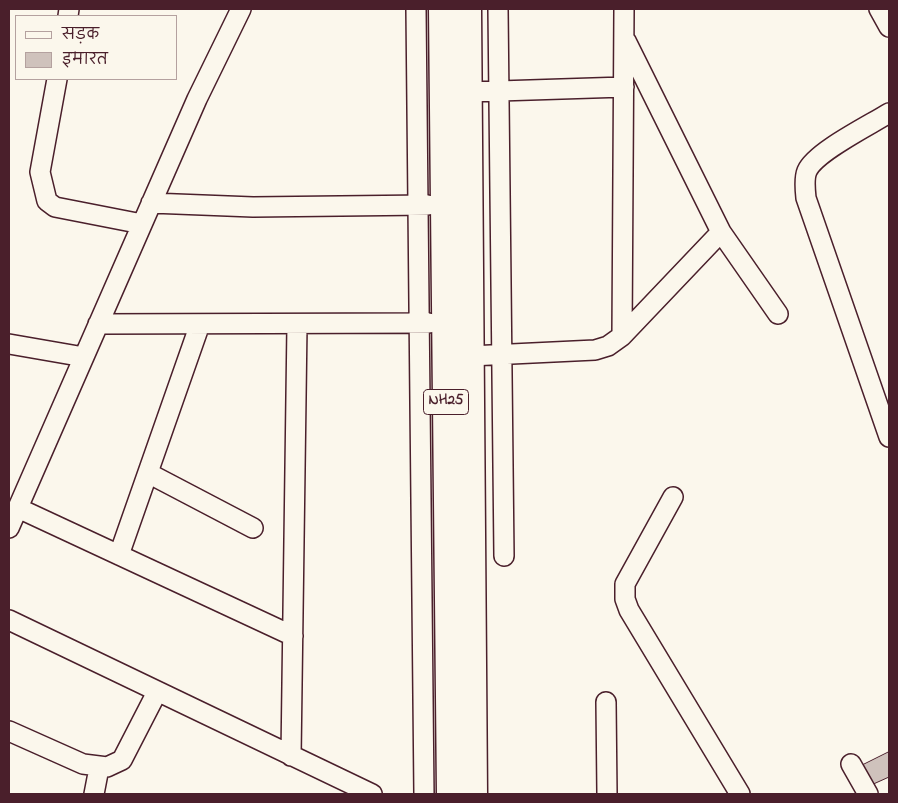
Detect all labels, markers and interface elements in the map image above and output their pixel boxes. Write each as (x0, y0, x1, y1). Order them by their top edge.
legend (15, 15, 178, 80)
text: सड़क (62, 24, 99, 46)
text: इमारत (62, 49, 108, 71)
road number: NH25 (424, 390, 468, 414)

